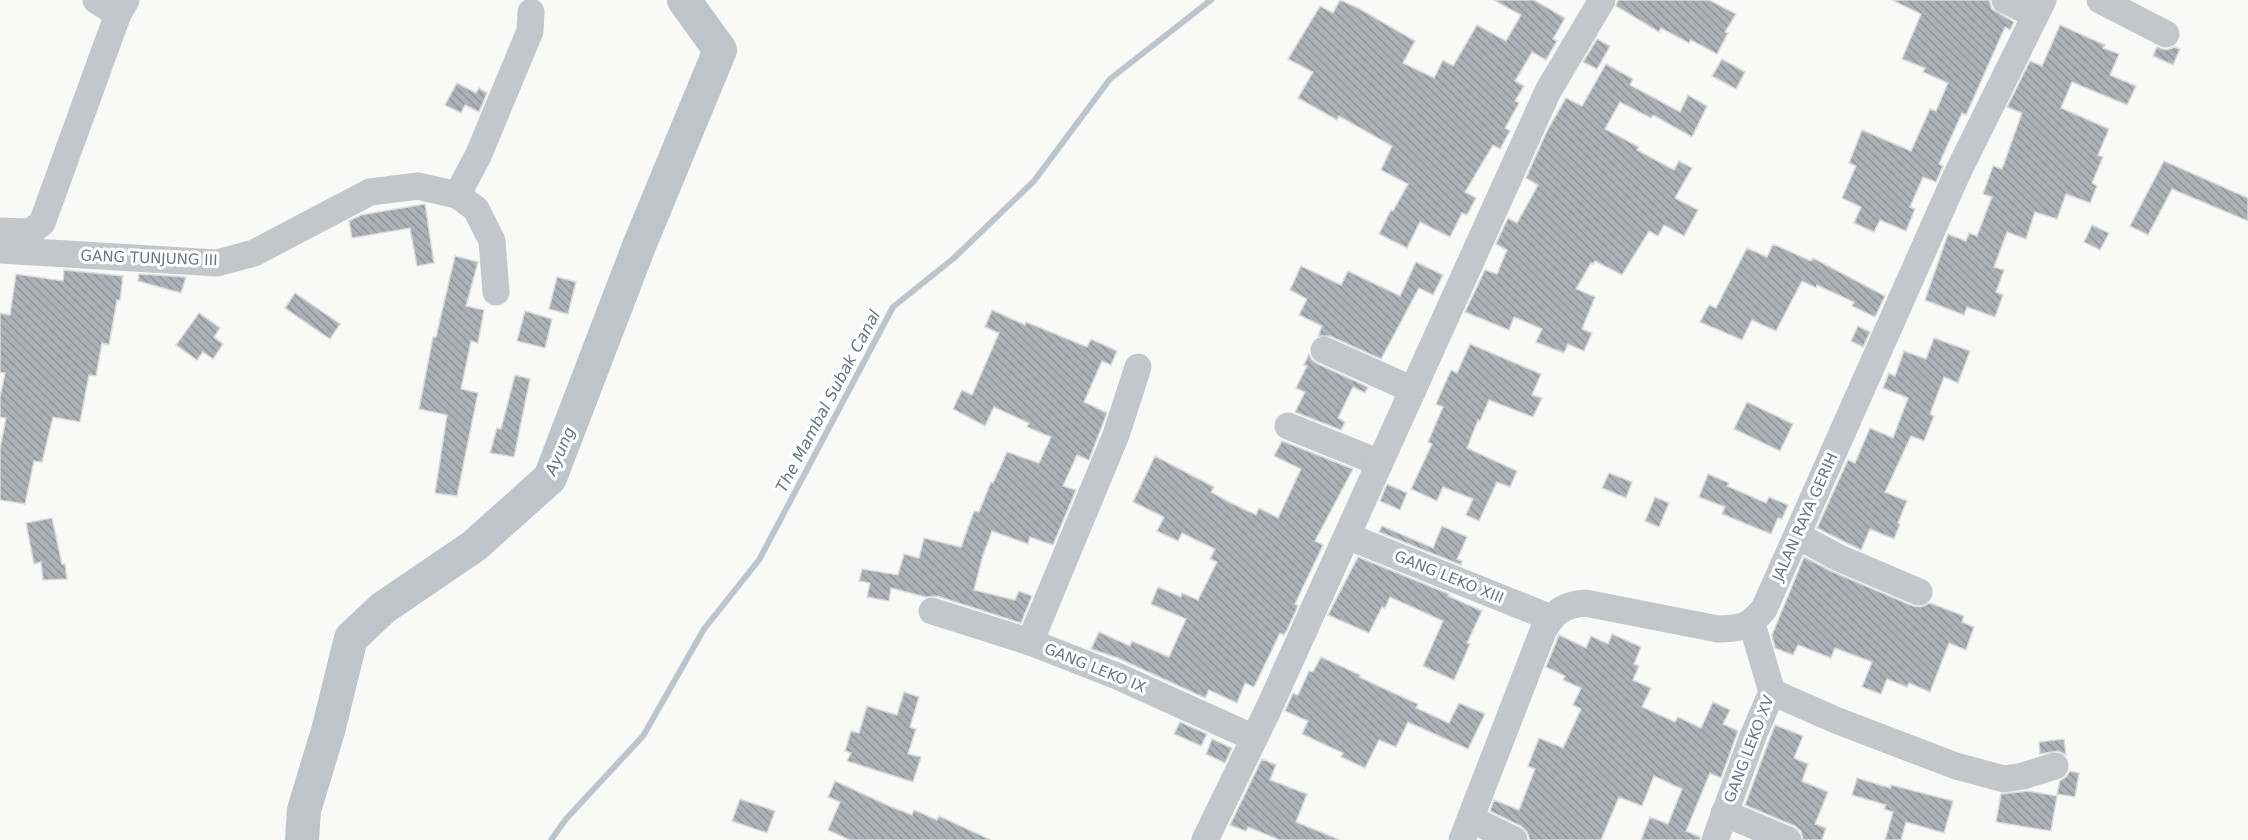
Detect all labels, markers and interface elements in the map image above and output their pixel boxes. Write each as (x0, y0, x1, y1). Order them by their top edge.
street label: GANG TUNJUNG III (80, 247, 218, 269)
water label: The Mambal Subak Canal (772, 306, 884, 495)
water label: Ayung (541, 424, 579, 479)
street label: JALAN RAYA GERIH (1768, 450, 1841, 585)
street label: GANG LEKO XIII (1392, 547, 1506, 607)
street label: GANG LEKO IX (1042, 639, 1148, 697)
street label: GANG LEKO XV (1720, 692, 1778, 805)

